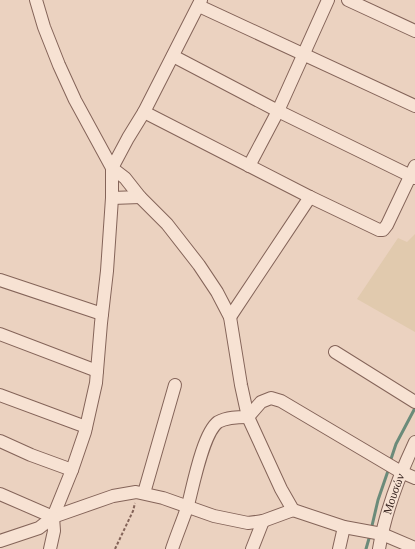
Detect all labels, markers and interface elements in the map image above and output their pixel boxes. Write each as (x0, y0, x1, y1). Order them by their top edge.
street label: Μουσών (379, 471, 408, 516)

